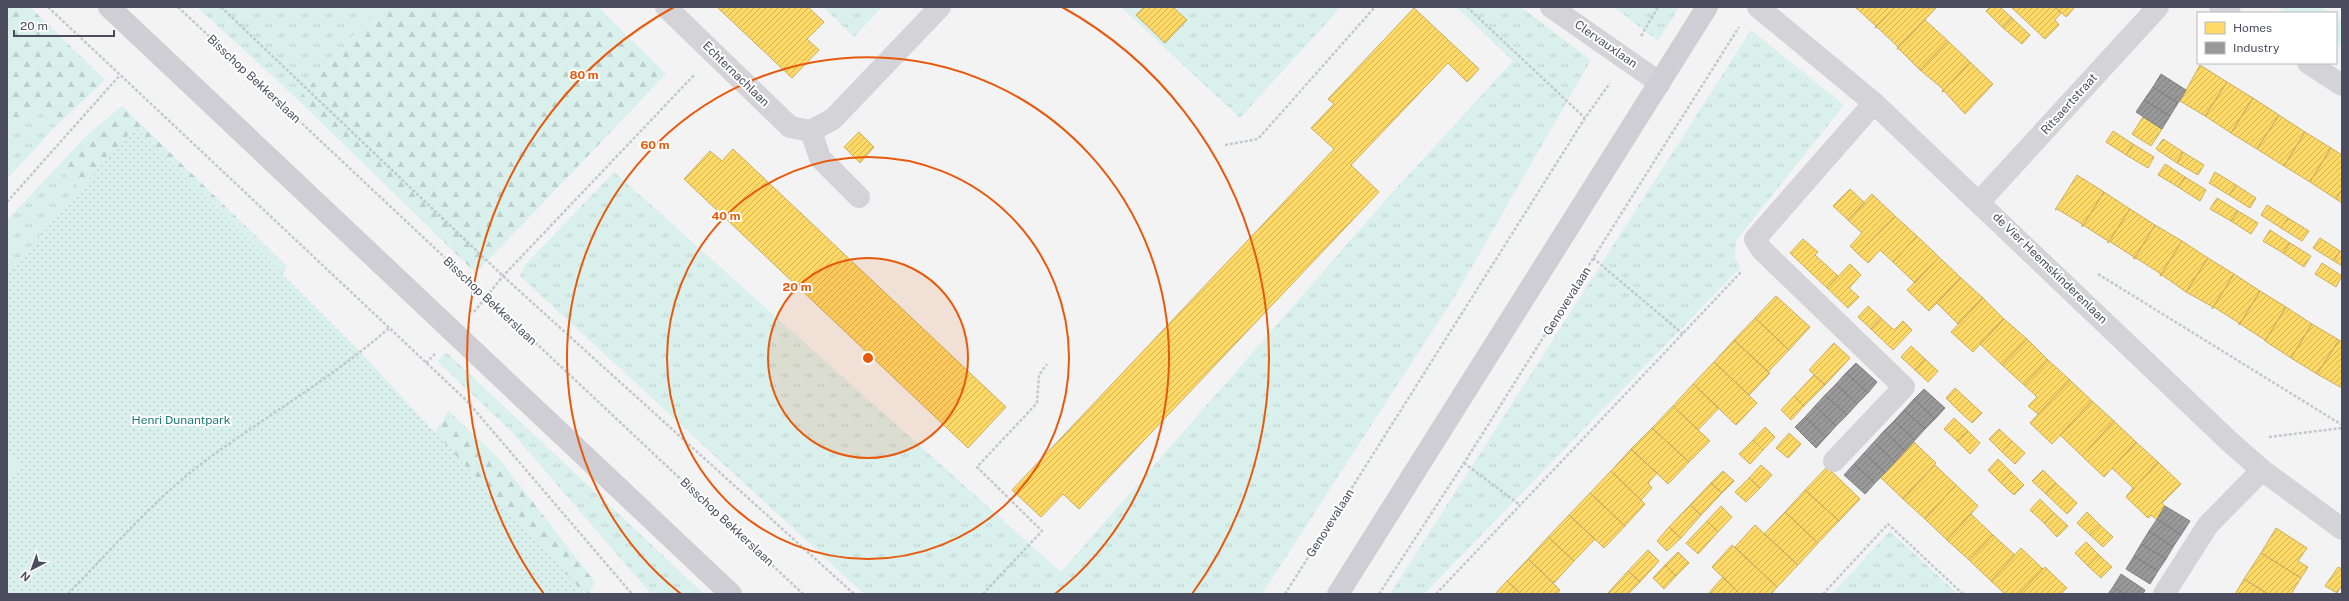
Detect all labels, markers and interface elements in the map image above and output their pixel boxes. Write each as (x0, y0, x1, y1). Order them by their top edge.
scale bar (14, 12, 114, 38)
legend (2197, 12, 2337, 64)
street label: Clervauxlaan (1572, 17, 1640, 71)
text: 20 m (20, 19, 48, 33)
text: Homes (2233, 21, 2272, 35)
street label: Bisschop Bekkerslaan (204, 32, 304, 126)
street label: Echternachlaan (700, 39, 772, 109)
text: Industry (2233, 41, 2280, 55)
text: 80 m (569, 68, 599, 82)
street label: Ritsaertstraat (2038, 70, 2100, 137)
text: 60 m (640, 138, 670, 152)
text: 40 m (711, 209, 741, 223)
street label: de Vier Heemskinderenlaan (1990, 210, 2110, 327)
street label: Bisschop Bekkerslaan (440, 254, 540, 348)
street label: Genovevalaan (1540, 264, 1594, 338)
text: 20 m (783, 280, 812, 294)
centre of rings (861, 351, 875, 365)
park label: Henri Dunantpark (132, 413, 231, 427)
street label: Bisschop Bekkerslaan (677, 475, 777, 569)
street label: Genovevalaan (1303, 486, 1357, 560)
north arrow (12, 549, 52, 589)
text: N (18, 569, 33, 584)

